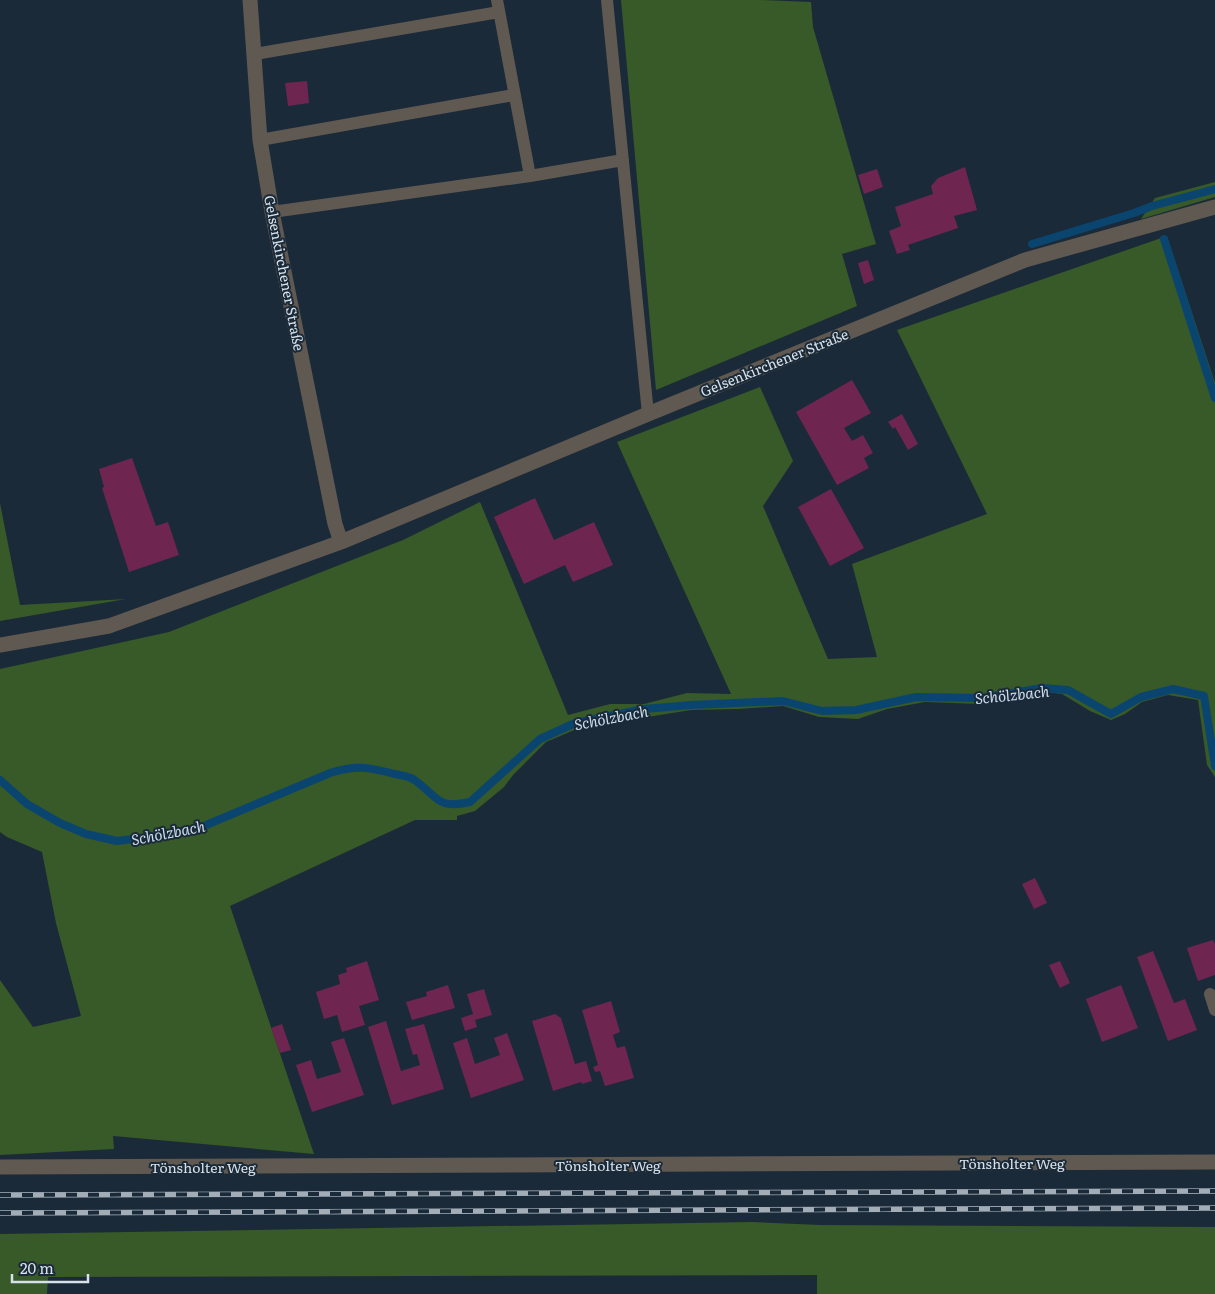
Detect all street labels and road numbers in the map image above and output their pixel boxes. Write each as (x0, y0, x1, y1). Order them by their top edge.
street label: Gelsenkirchener Straße (260, 193, 310, 353)
street label: Gelsenkirchener Straße (697, 323, 851, 401)
street label: Tönsholter Weg (959, 1153, 1065, 1173)
street label: Tönsholter Weg (555, 1155, 661, 1175)
street label: Tönsholter Weg (150, 1157, 256, 1177)

